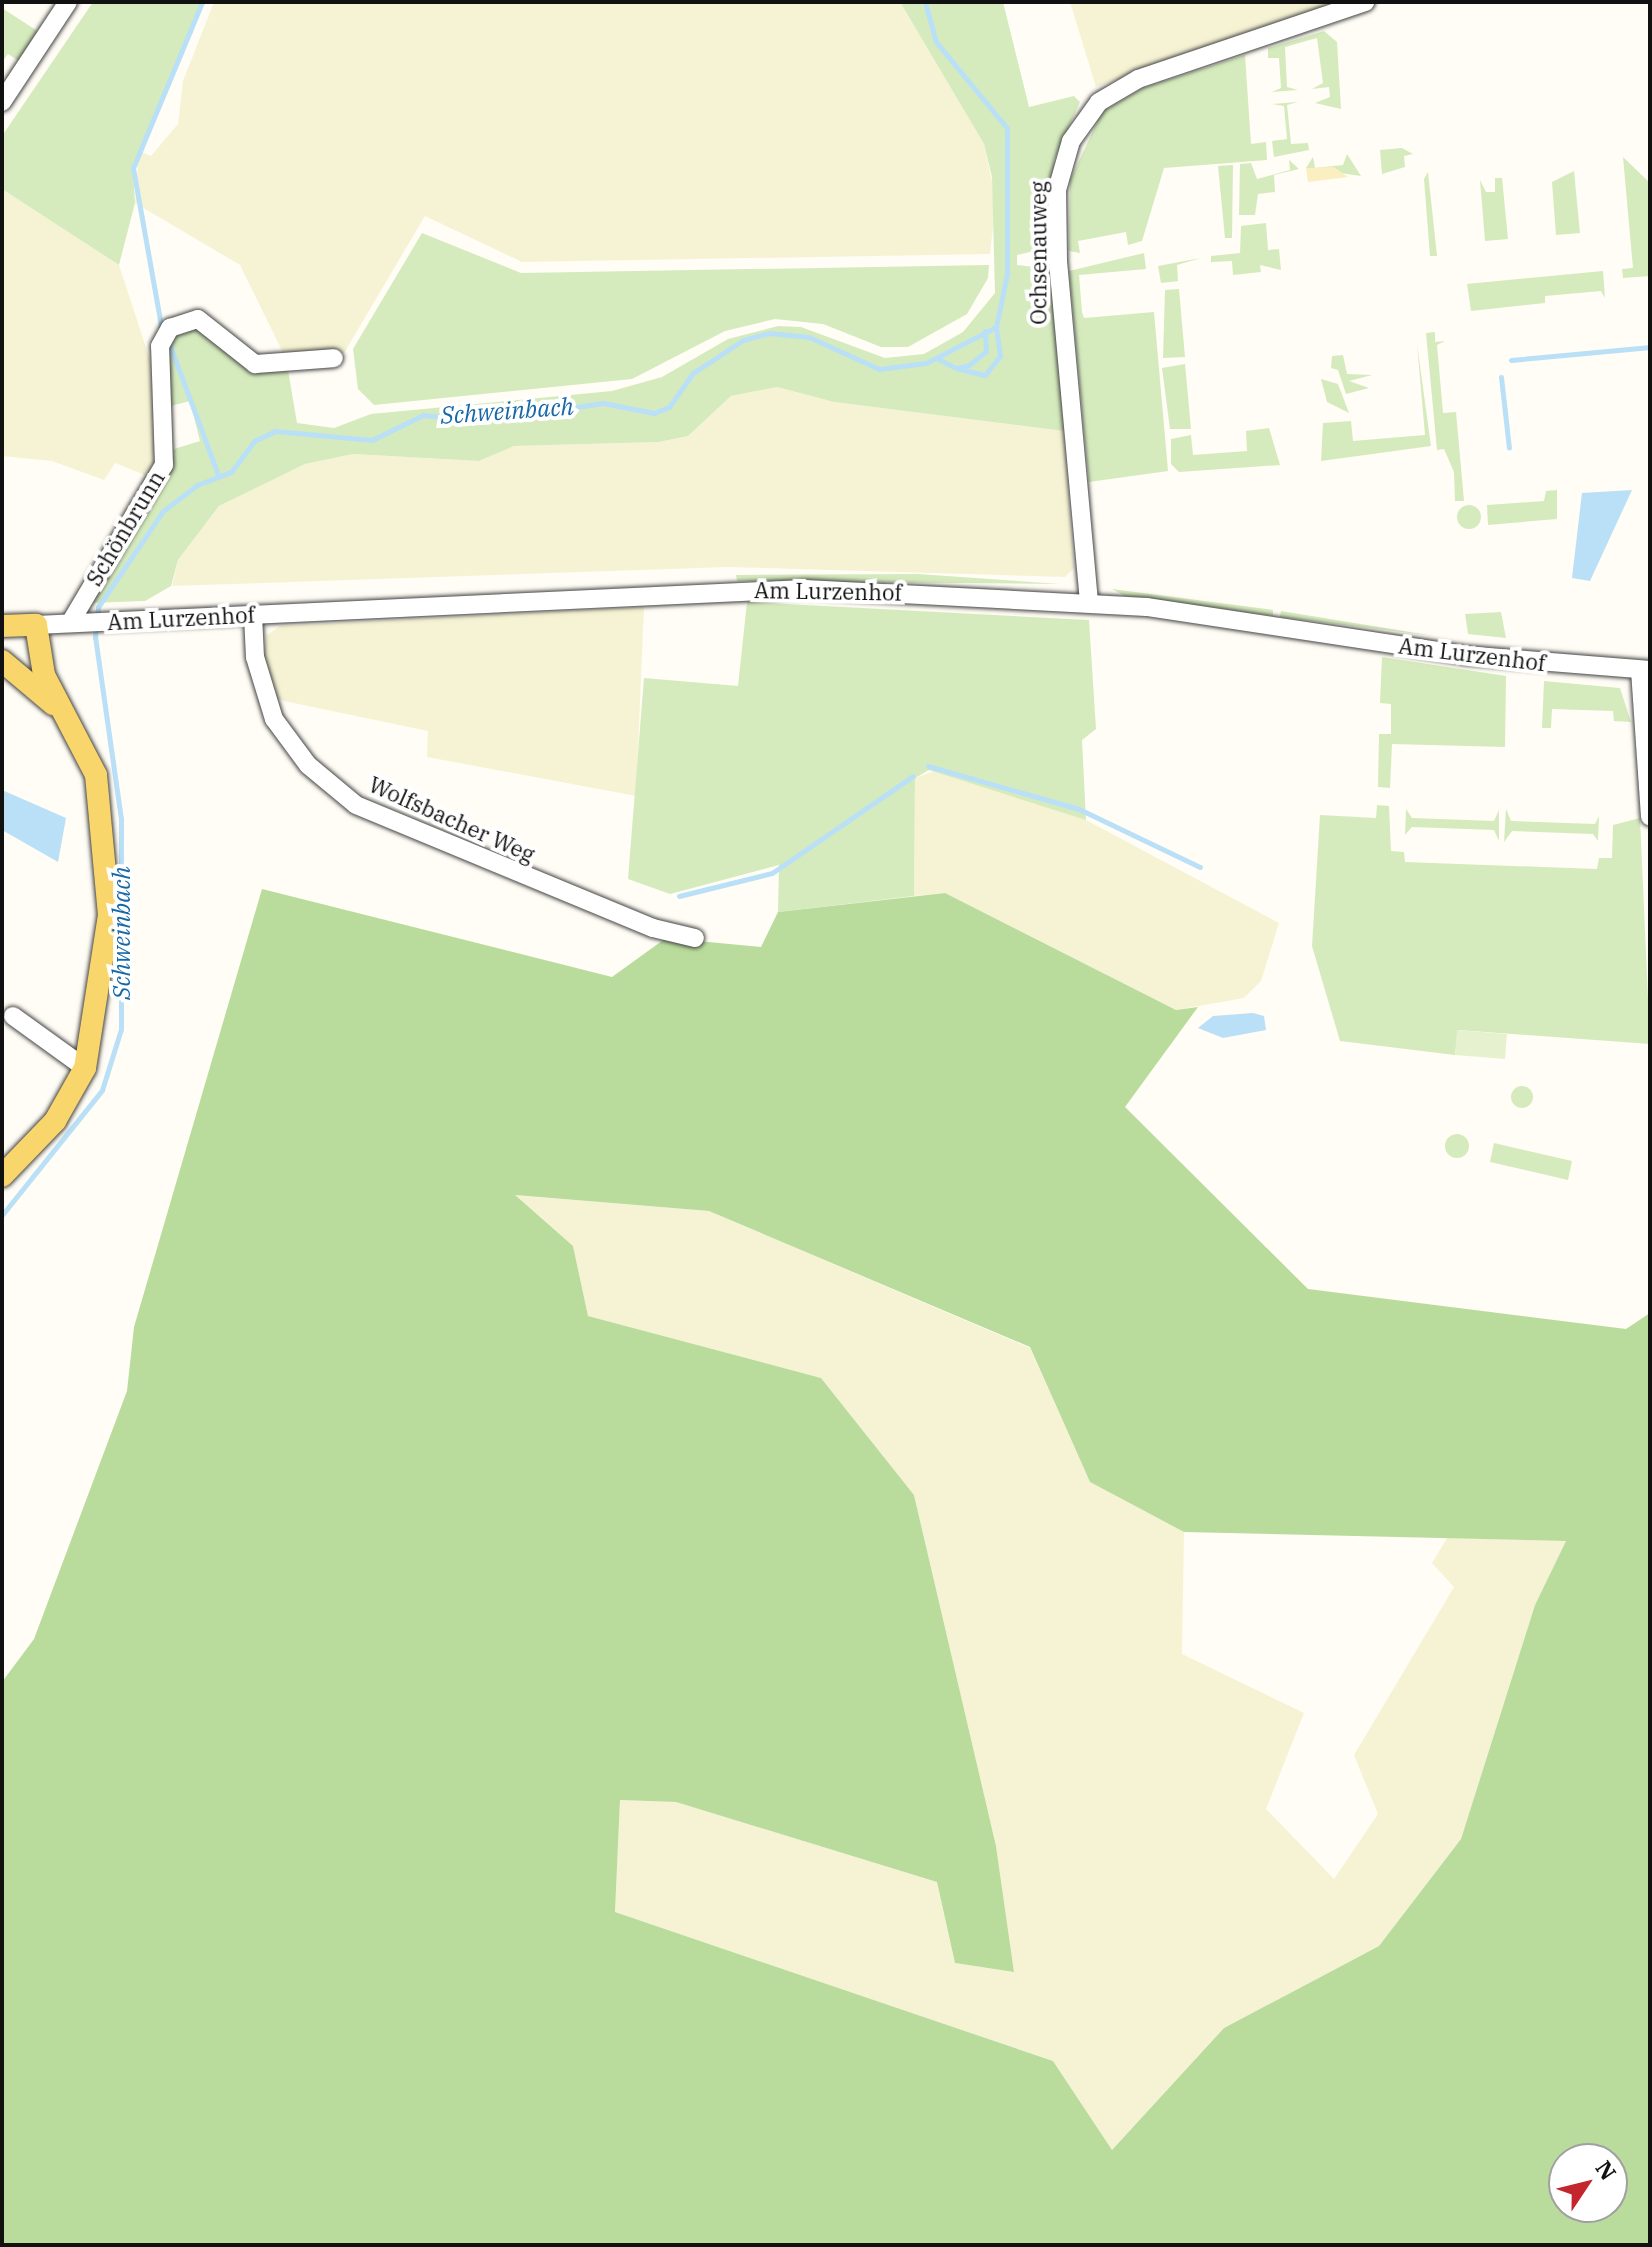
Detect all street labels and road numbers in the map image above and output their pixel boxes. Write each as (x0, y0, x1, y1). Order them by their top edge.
street label: Ochsenauweg (1025, 181, 1051, 325)
street label: Schönbrunn (80, 466, 170, 590)
street label: Am Lurzenhof (754, 577, 902, 605)
street label: Am Lurzenhof (107, 601, 255, 635)
street label: Am Lurzenhof (1397, 632, 1547, 676)
street label: Wolfsbacher Weg (365, 771, 539, 867)

